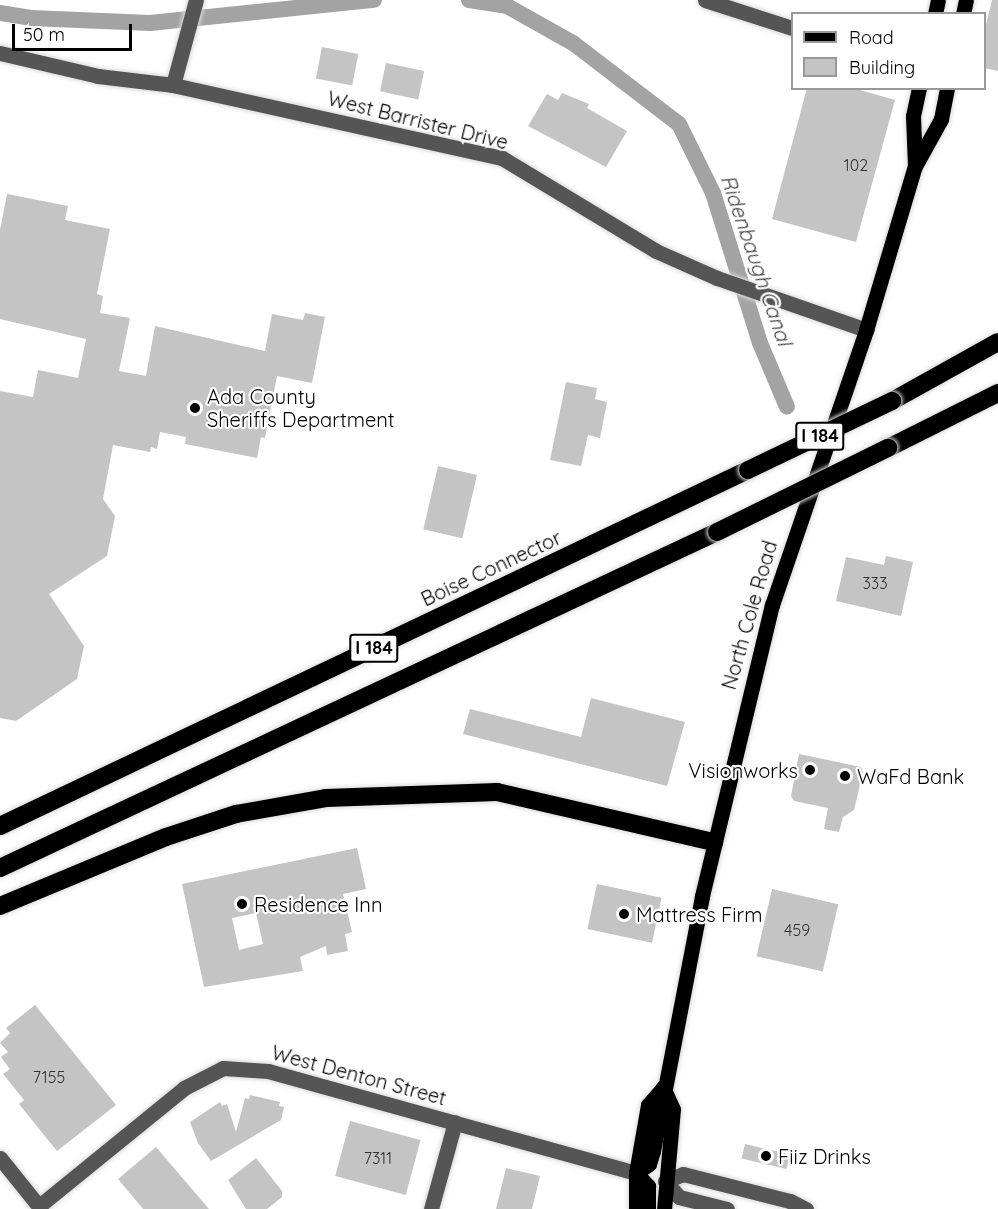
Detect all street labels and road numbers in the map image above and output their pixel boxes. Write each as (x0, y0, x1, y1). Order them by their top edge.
street label: West Barrister Drive (325, 86, 511, 154)
road number: I 184 (794, 421, 846, 451)
street label: Boise Connector (417, 525, 565, 611)
street label: North Cole Road (716, 538, 782, 692)
road number: I 184 (348, 633, 400, 663)
street label: West Denton Street (269, 1040, 449, 1110)

